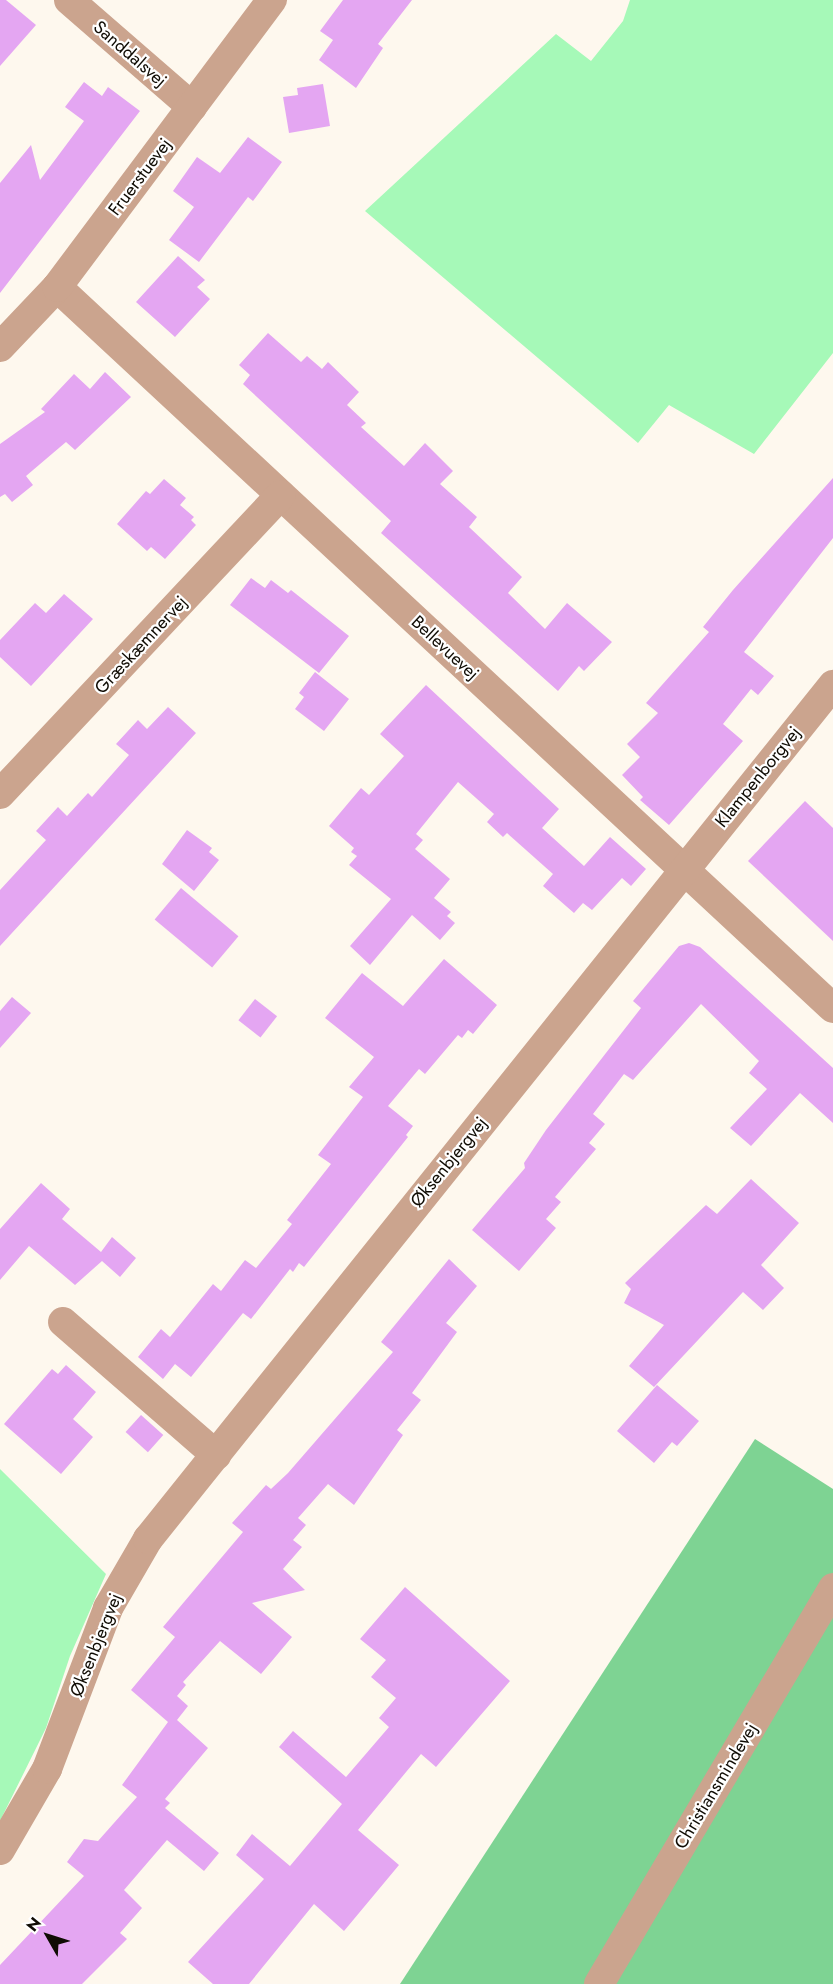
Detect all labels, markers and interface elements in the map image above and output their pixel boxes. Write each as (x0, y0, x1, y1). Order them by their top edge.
street label: Sanddalsvej (89, 16, 171, 92)
street label: Fruerstuevej (104, 134, 176, 220)
street label: Græskæmnervej (90, 592, 192, 698)
street label: Bellevuevej (407, 611, 483, 685)
street label: Klampenborgvej (711, 722, 805, 832)
street label: Øksenbjergvej (406, 1113, 492, 1211)
street label: Øksenbjergvej (65, 1590, 127, 1700)
street label: Christiansmindevej (670, 1719, 762, 1853)
north arrow (18, 1906, 78, 1966)
text: N (21, 1912, 47, 1937)

